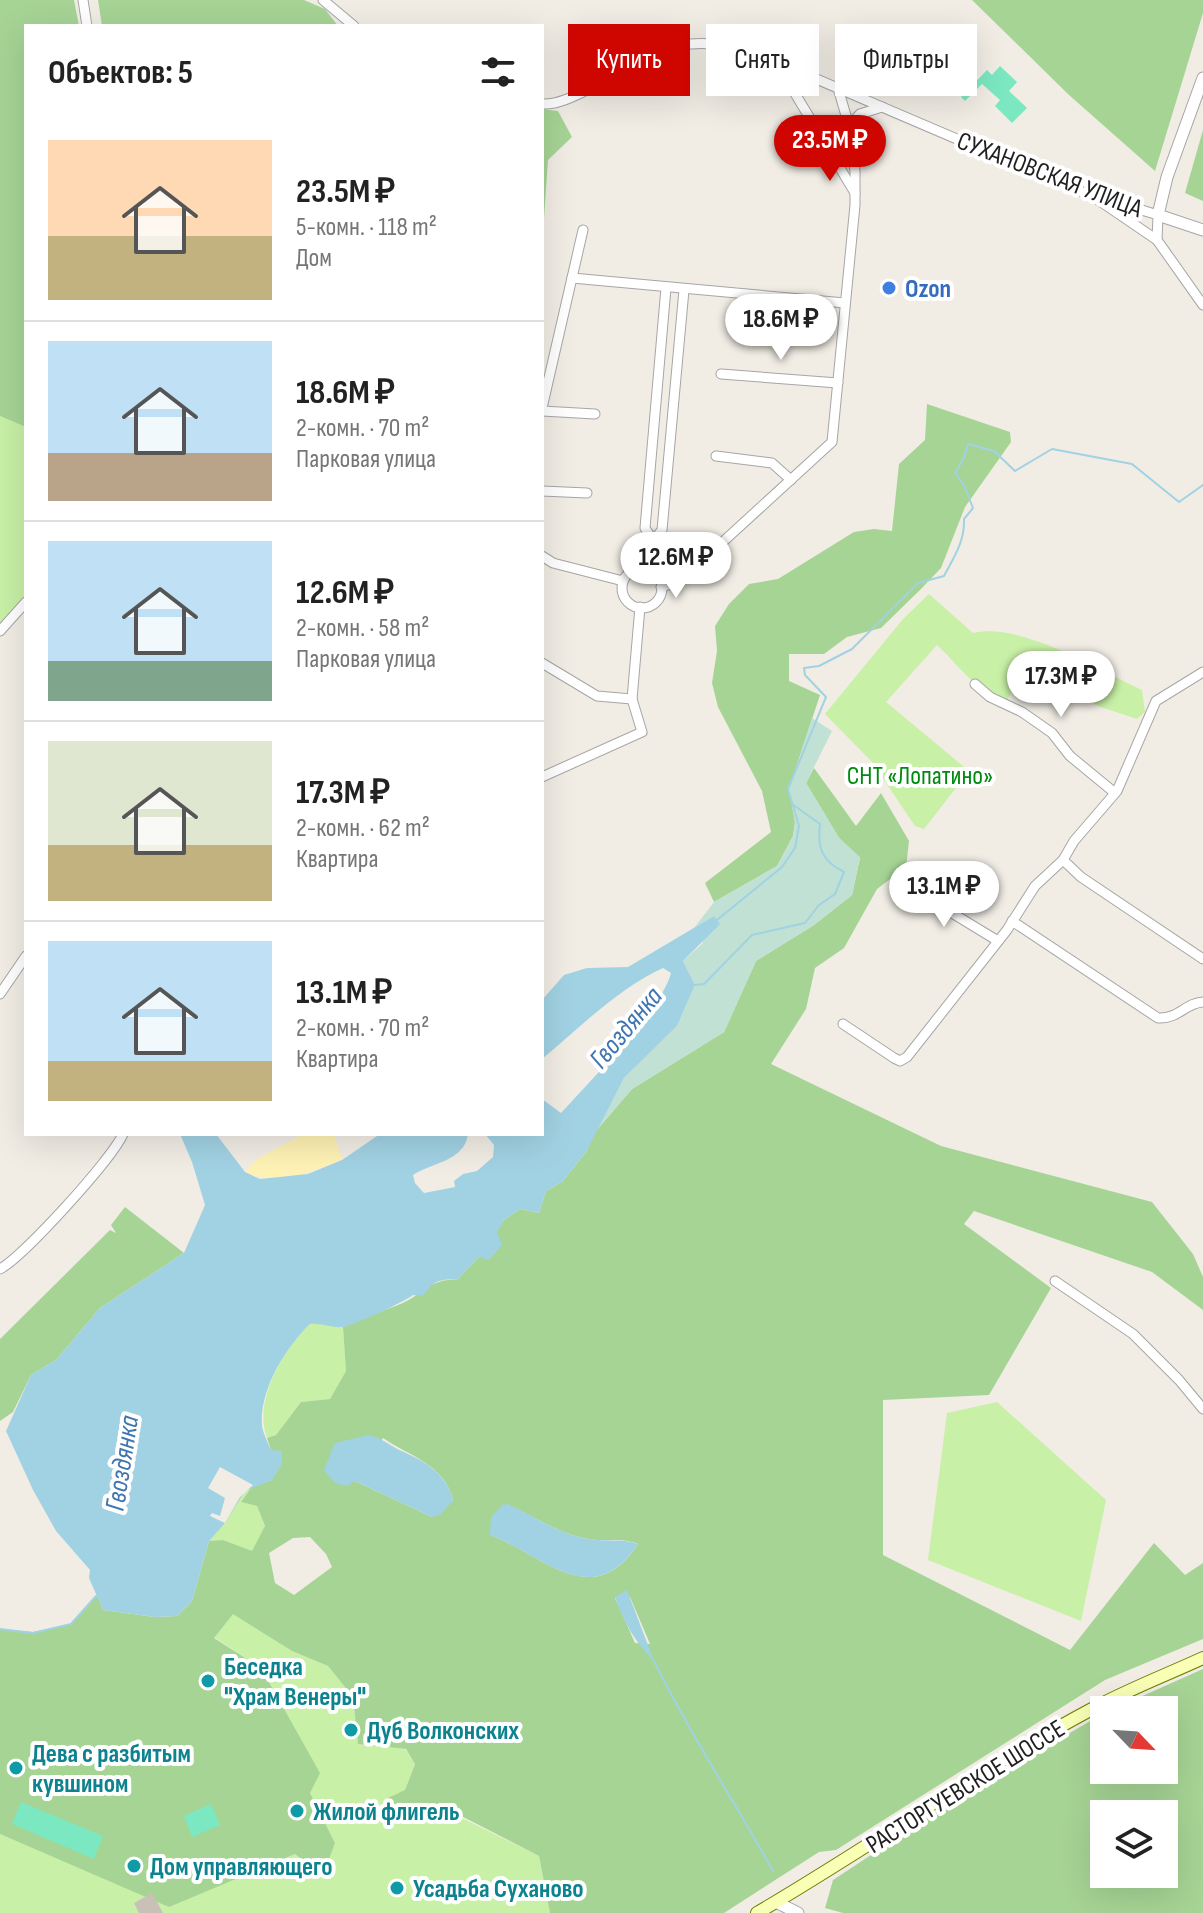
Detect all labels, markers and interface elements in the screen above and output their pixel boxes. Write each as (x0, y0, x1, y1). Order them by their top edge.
chip: Купить (568, 24, 690, 96)
chip: Снять (706, 24, 819, 96)
chip: Фильтры (835, 24, 977, 96)
icon: filters (476, 50, 520, 94)
text: Объектов: 5 (48, 52, 193, 93)
pin: 23.5M ₽ (756, 115, 904, 183)
text: 23.5M ₽ (792, 125, 868, 156)
street label: СУХАНОВСКАЯ УЛИЦА (952, 126, 1147, 225)
text: 23.5M ₽ (296, 171, 395, 212)
icon: home (112, 172, 208, 268)
text: 5-комн. · 118 m² (296, 212, 437, 243)
text: Дом (296, 243, 332, 274)
place label: Ozon (905, 274, 951, 305)
marker: Ozon (880, 279, 898, 297)
pin: 18.6M ₽ (707, 294, 855, 362)
text: 18.6M ₽ (743, 304, 819, 335)
text: 18.6M ₽ (296, 372, 395, 413)
icon: home (112, 373, 208, 469)
text: 2-комн. · 70 m² (296, 413, 429, 444)
text: Парковая улица (296, 444, 436, 475)
pin: 12.6M ₽ (602, 532, 750, 600)
text: 12.6M ₽ (638, 542, 714, 573)
text: 12.6M ₽ (296, 572, 394, 613)
icon: home (112, 573, 208, 669)
text: 2-комн. · 58 m² (296, 613, 429, 644)
text: Парковая улица (296, 644, 436, 675)
pin: 17.3M ₽ (987, 651, 1135, 719)
text: 17.3M ₽ (1025, 661, 1097, 692)
park label: СНТ «Лопатино» (847, 761, 993, 792)
text: 17.3M ₽ (296, 772, 390, 813)
icon: home (112, 773, 208, 869)
text: 2-комн. · 62 m² (296, 813, 430, 844)
text: Квартира (296, 844, 379, 875)
pin: 13.1M ₽ (870, 861, 1018, 929)
text: 13.1M ₽ (907, 871, 981, 902)
text: 13.1M ₽ (296, 972, 392, 1013)
icon: home (112, 973, 208, 1069)
water label: Гвоздянка (583, 980, 670, 1075)
text: 2-комн. · 70 m² (296, 1013, 429, 1044)
text: Квартира (296, 1044, 379, 1075)
water label: Гвоздянка (99, 1413, 146, 1513)
place label: Беседка "Храм Венеры" (224, 1652, 366, 1713)
marker: Беседка "Храм Венеры" (199, 1672, 217, 1690)
north arrow (1090, 1696, 1178, 1784)
map controls (1090, 1696, 1178, 1888)
street label: РАСТОРГУЕВСКОЕ ШОССЕ (861, 1714, 1071, 1861)
place label: Дуб Волконских (367, 1716, 519, 1747)
marker: Дуб Волконских (342, 1721, 360, 1739)
place label: Дева с разбитым кувшином (32, 1739, 191, 1800)
marker: Дева с разбитым кувшином (7, 1759, 25, 1777)
place label: Жилой флигель (313, 1797, 460, 1828)
button: layers (1090, 1800, 1178, 1888)
marker: Жилой флигель (288, 1802, 306, 1820)
place label: Дом управляющего (150, 1852, 333, 1883)
marker: Дом управляющего (125, 1857, 143, 1875)
place label: Усадьба Суханово (413, 1874, 584, 1905)
marker: Усадьба Суханово (388, 1879, 406, 1897)

